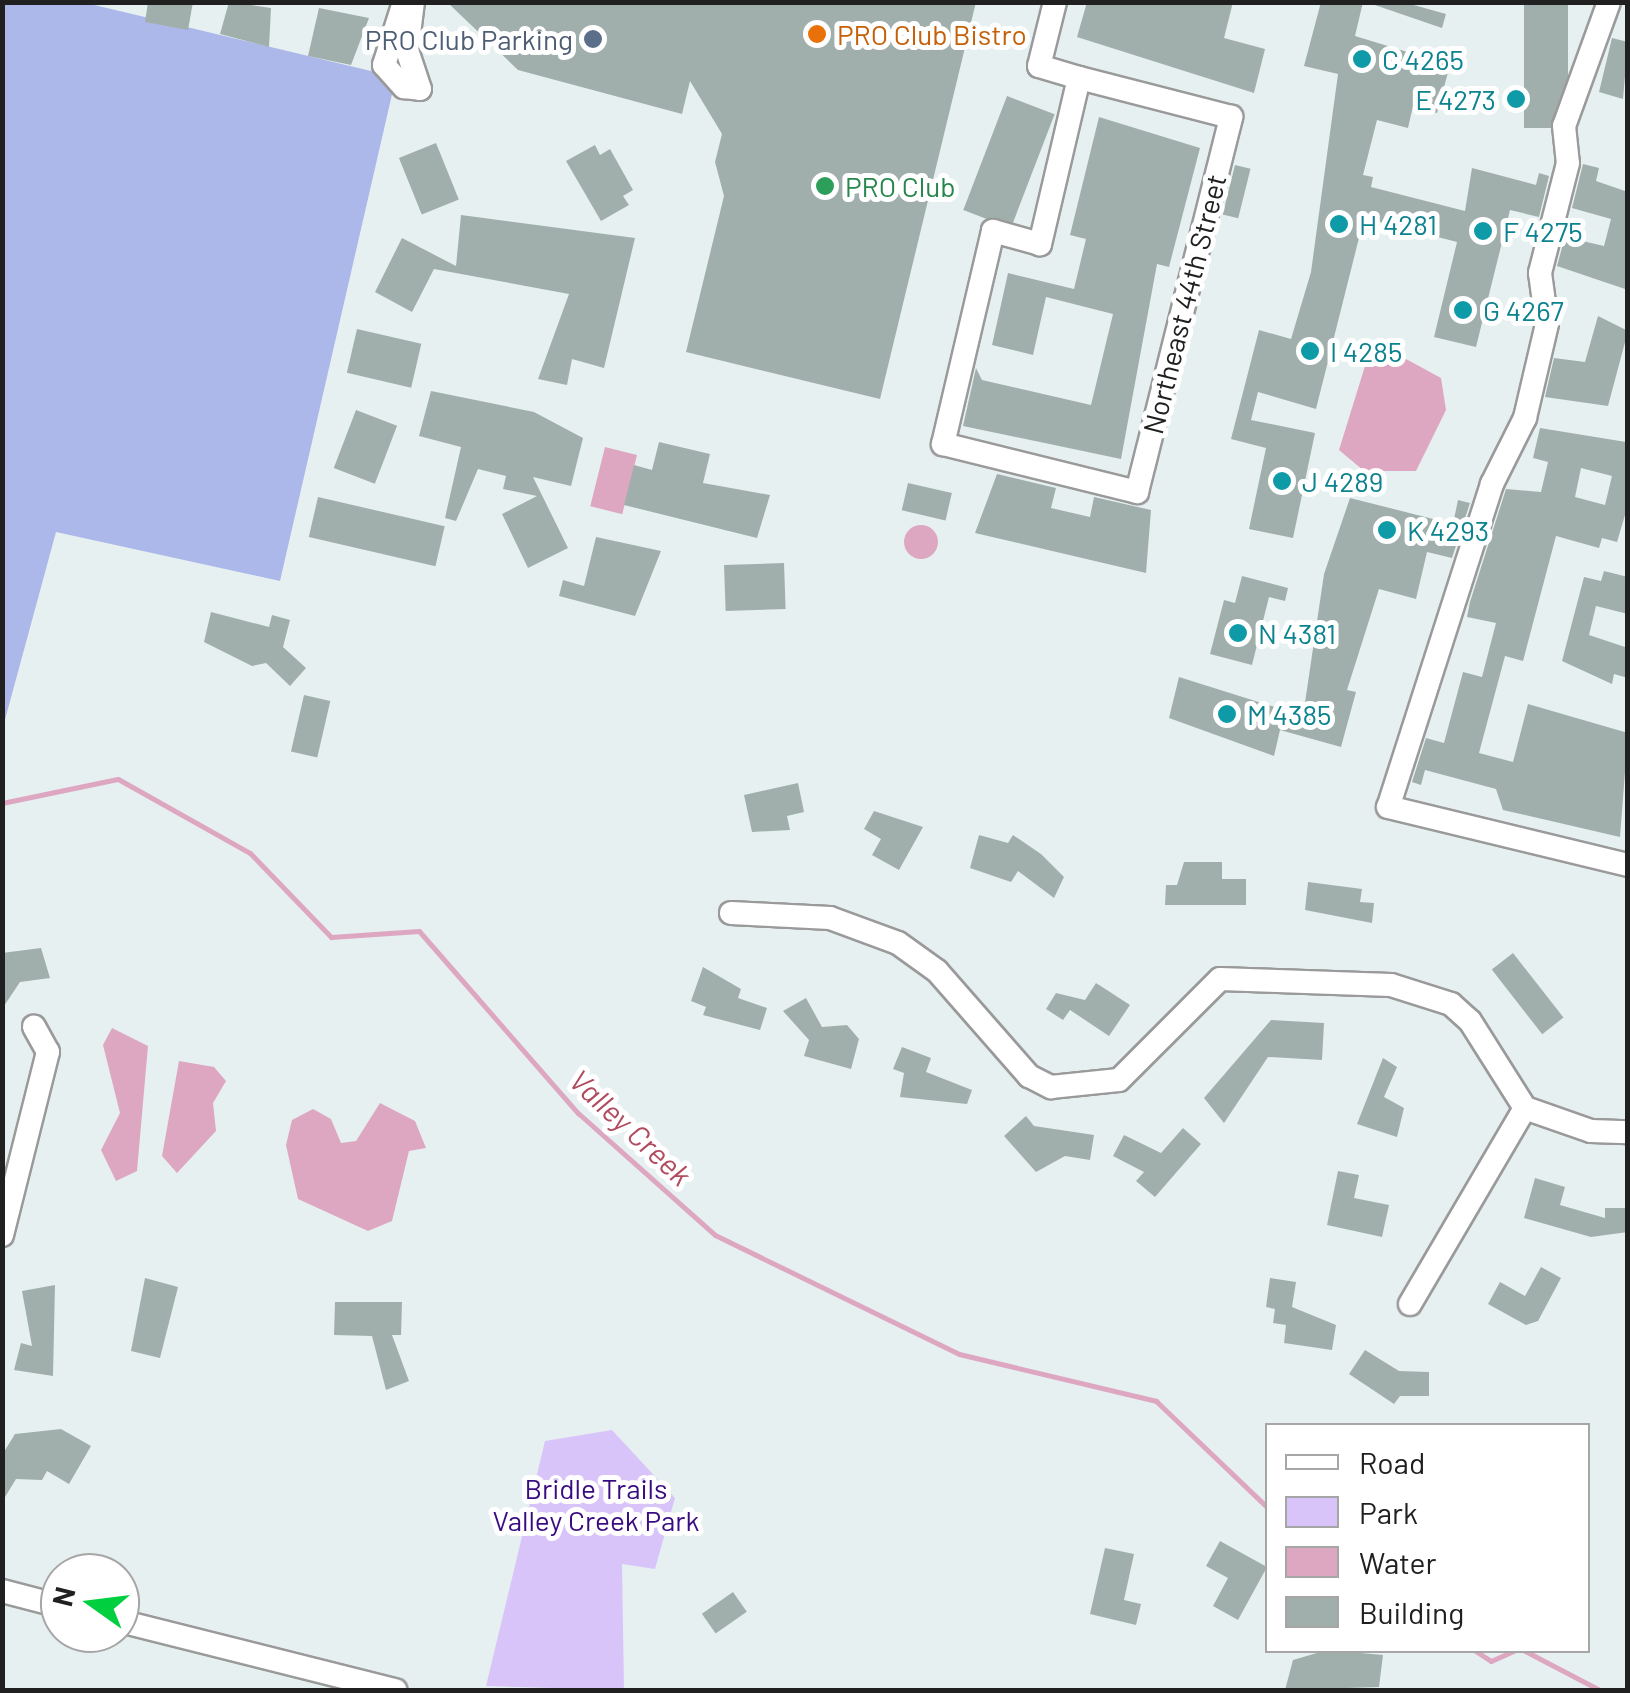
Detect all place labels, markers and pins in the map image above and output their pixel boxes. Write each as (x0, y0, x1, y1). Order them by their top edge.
place label: PRO Club Bistro (837, 17, 1027, 51)
place label: PRO Club Parking (365, 22, 573, 56)
marker: PRO Club Bistro (806, 23, 828, 45)
marker: PRO Club Parking (582, 28, 604, 50)
place label: C 4265 (1382, 42, 1464, 76)
marker: C 4265 (1351, 48, 1373, 70)
place label: E 4273 (1415, 82, 1496, 116)
marker: E 4273 (1505, 88, 1527, 110)
place label: PRO Club (845, 169, 955, 203)
marker: PRO Club (814, 175, 836, 197)
place label: H 4281 (1359, 207, 1437, 241)
marker: H 4281 (1328, 213, 1350, 235)
place label: F 4275 (1503, 214, 1583, 248)
marker: F 4275 (1472, 220, 1494, 242)
place label: G 4267 (1483, 293, 1564, 327)
marker: G 4267 (1452, 299, 1474, 321)
place label: I 4285 (1330, 334, 1402, 368)
marker: I 4285 (1299, 340, 1321, 362)
place label: J 4289 (1302, 464, 1383, 498)
marker: J 4289 (1271, 470, 1293, 492)
place label: K 4293 (1407, 513, 1489, 547)
marker: K 4293 (1376, 519, 1398, 541)
place label: N 4381 (1258, 616, 1336, 650)
marker: N 4381 (1227, 622, 1249, 644)
place label: M 4385 (1247, 697, 1331, 731)
marker: M 4385 (1216, 703, 1238, 725)

